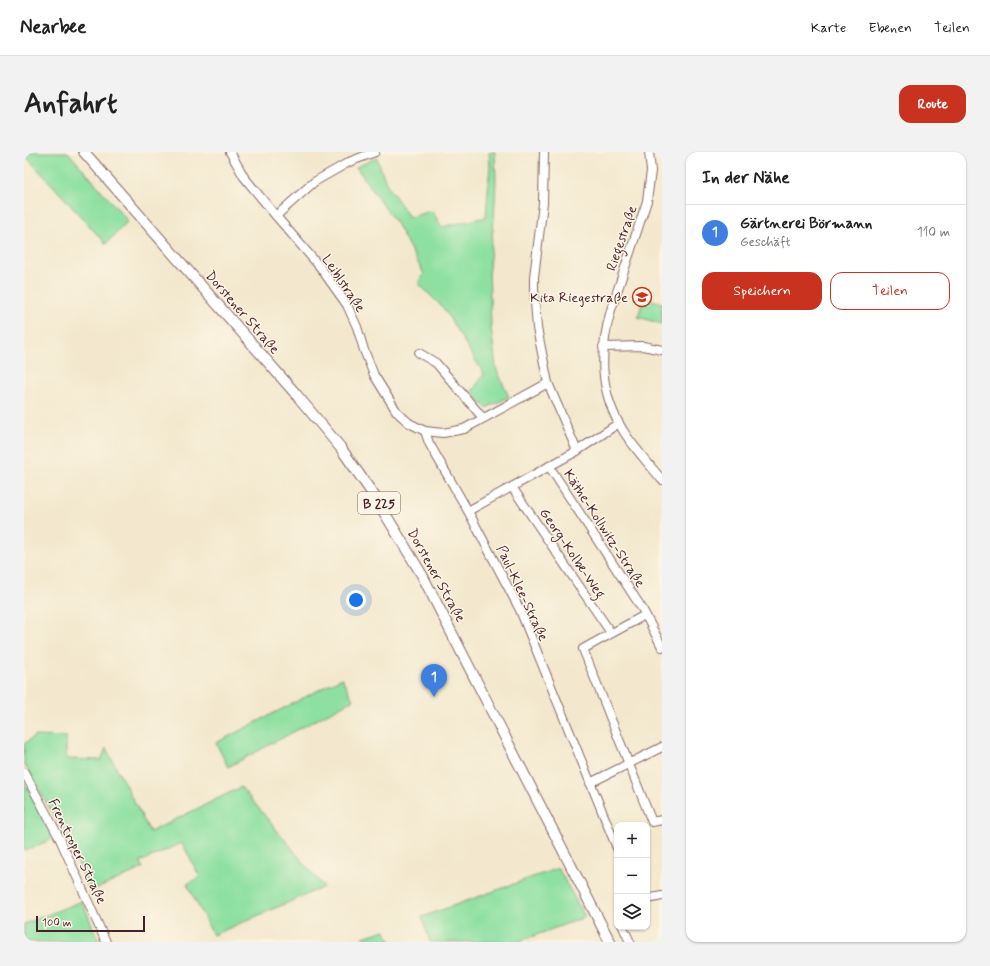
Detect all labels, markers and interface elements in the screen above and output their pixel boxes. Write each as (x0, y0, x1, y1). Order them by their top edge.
text: Nearbee (20, 15, 86, 40)
text: Karte (811, 19, 846, 37)
text: Ebenen (868, 19, 912, 37)
text: Teilen (934, 19, 970, 37)
button: Route (899, 85, 966, 123)
text: Anfahrt (24, 86, 117, 123)
text: In der Nähe (702, 167, 790, 189)
street label: Riegestraße (602, 203, 643, 274)
text: Gärtnerei Börmann (740, 214, 872, 234)
text: 1 (712, 224, 718, 241)
text: 110 m (917, 224, 950, 241)
text: Geschäft (740, 234, 791, 251)
street label: Leiblstraße (317, 251, 369, 316)
street label: Dorstener Straße (201, 267, 283, 358)
button: Speichern (702, 272, 822, 310)
button: Teilen (830, 272, 950, 310)
school or university icon: Kita Riegestraße (631, 286, 653, 308)
place label: Kita Riegestraße (530, 289, 628, 307)
street label: Käthe-Kollwitz-Straße (559, 466, 649, 591)
road number: B 225 (358, 492, 400, 514)
street label: Georg-Kolbe-Weg (534, 505, 609, 603)
street label: Dorstener Straße (403, 525, 469, 626)
street label: Paul-Klee-Straße (492, 543, 552, 644)
your location (346, 590, 366, 610)
pin: 1 (421, 664, 447, 697)
street label: Frentroper Straße (44, 796, 110, 907)
map controls (614, 822, 650, 930)
button: + (614, 822, 650, 858)
button: − (614, 858, 650, 894)
button: layers (614, 894, 650, 930)
scale bar (36, 914, 145, 933)
text: 100 m (42, 916, 72, 930)

